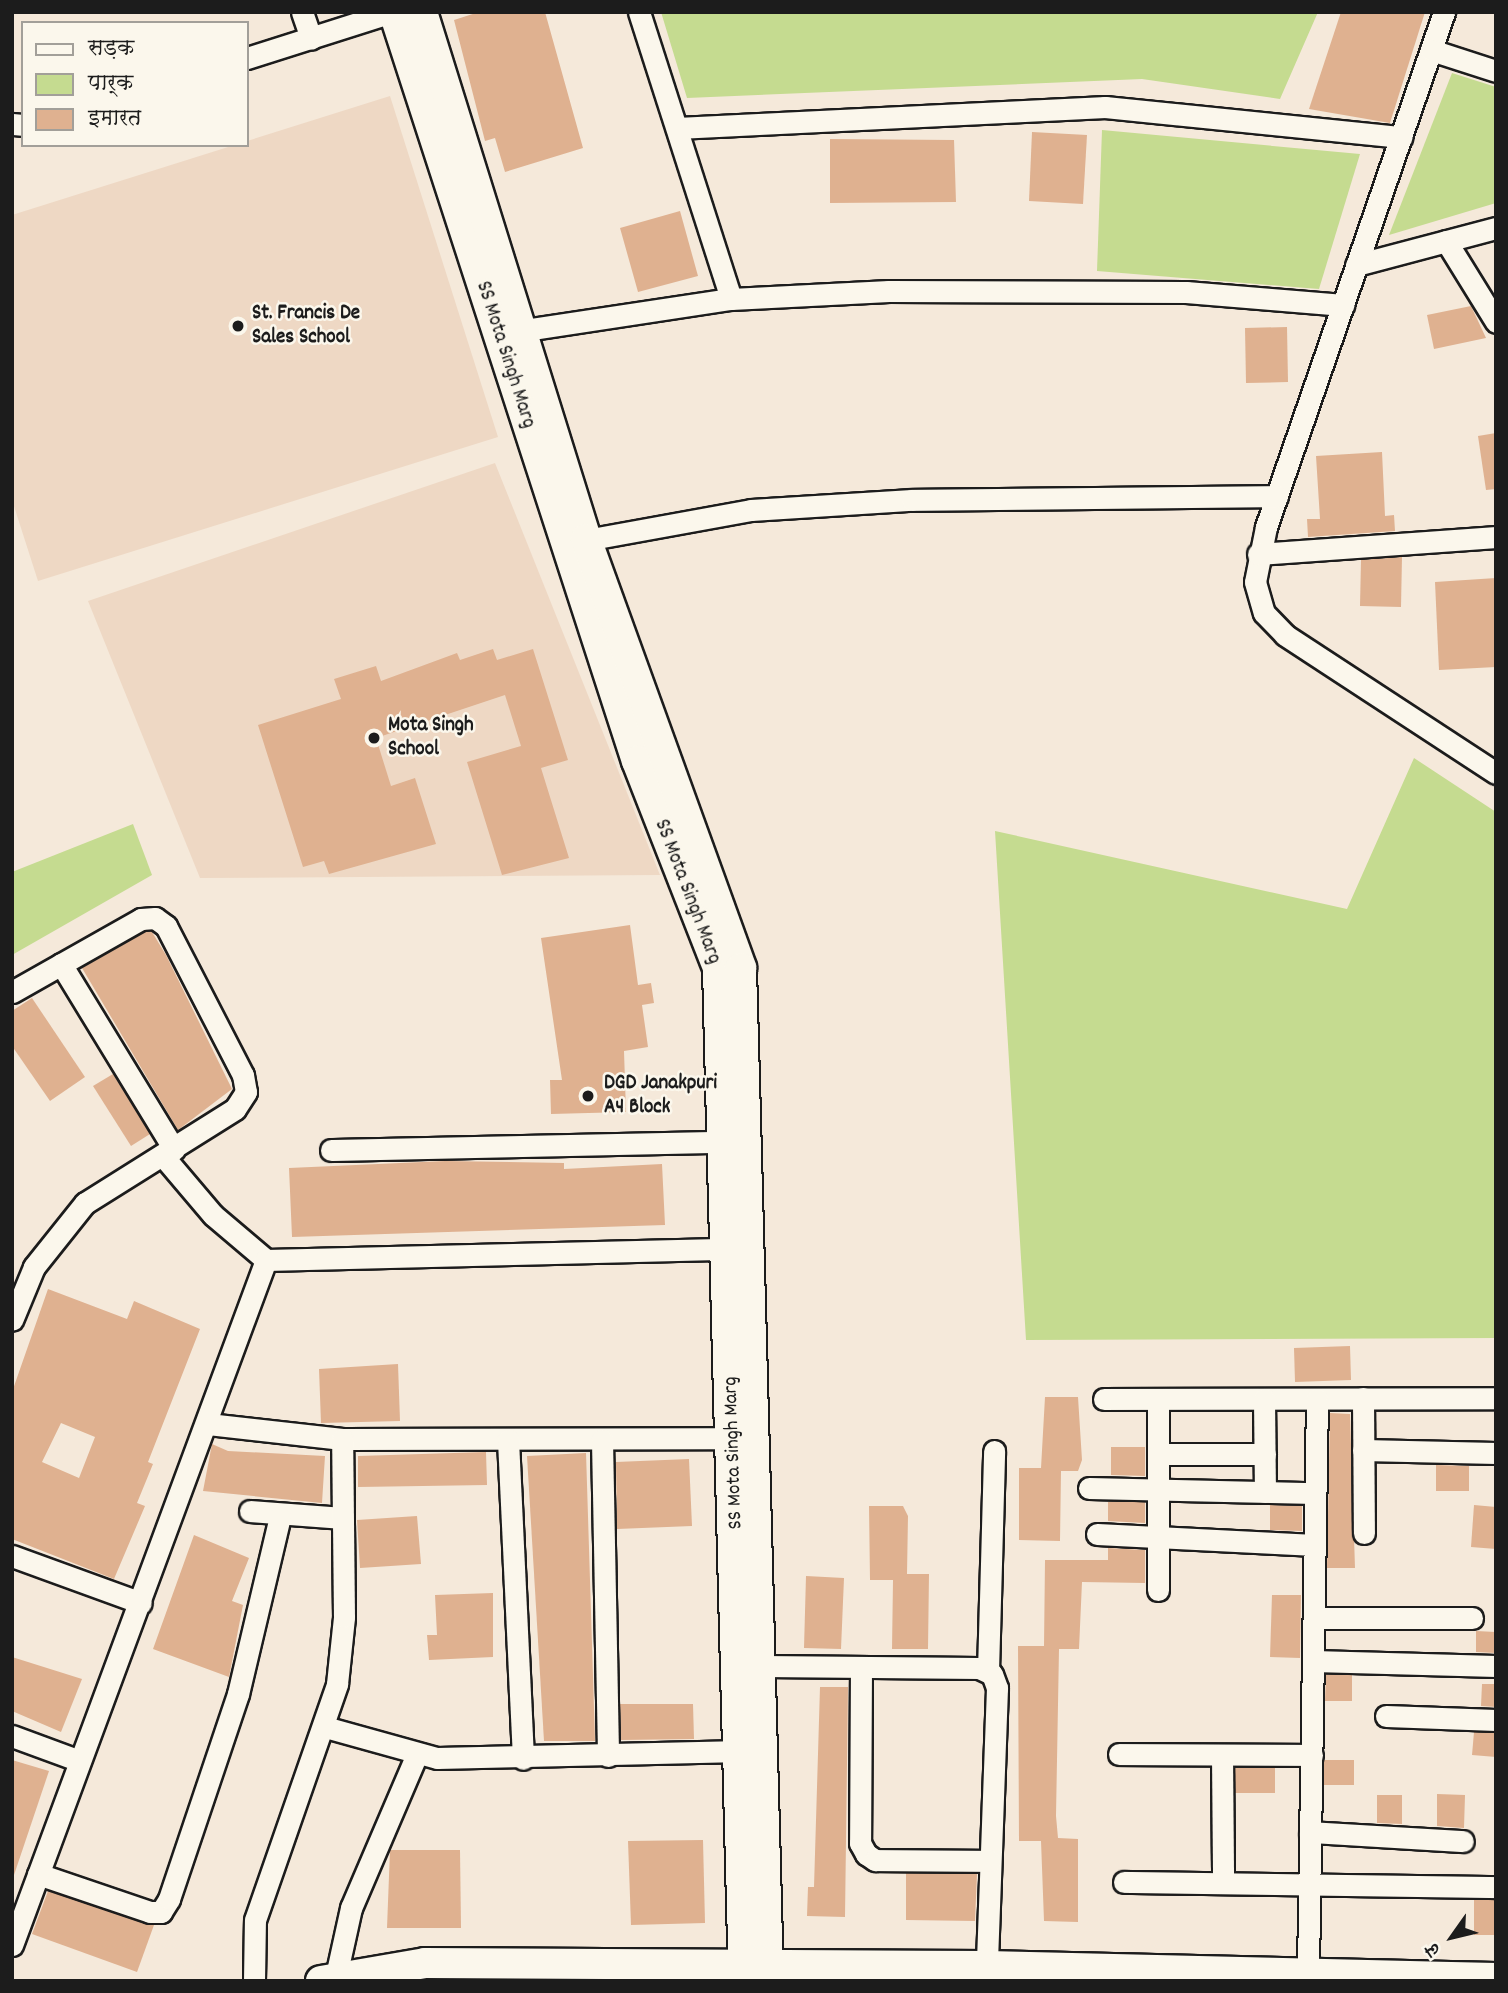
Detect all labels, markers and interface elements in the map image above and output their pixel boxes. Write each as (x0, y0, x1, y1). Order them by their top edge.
legend (21, 21, 248, 147)
text: सड़क (88, 35, 134, 65)
text: पार्क (88, 70, 134, 100)
text: इमारत (88, 105, 141, 135)
street label: SS Mota Singh Marg (469, 278, 541, 432)
place label: St. Francis De Sales School (252, 301, 360, 351)
marker: St. Francis De Sales School (230, 318, 246, 334)
place label: Mota Singh School (388, 713, 474, 763)
marker: Mota Singh School (366, 730, 382, 746)
street label: SS Mota Singh Marg (648, 816, 726, 968)
place label: DGD Janakpuri A4 Block (604, 1071, 717, 1121)
marker: DGD Janakpuri A4 Block (578, 1086, 598, 1106)
street label: SS Mota Singh Marg (719, 1376, 749, 1530)
north arrow (1417, 1902, 1487, 1972)
text: उ (1420, 1937, 1448, 1961)

